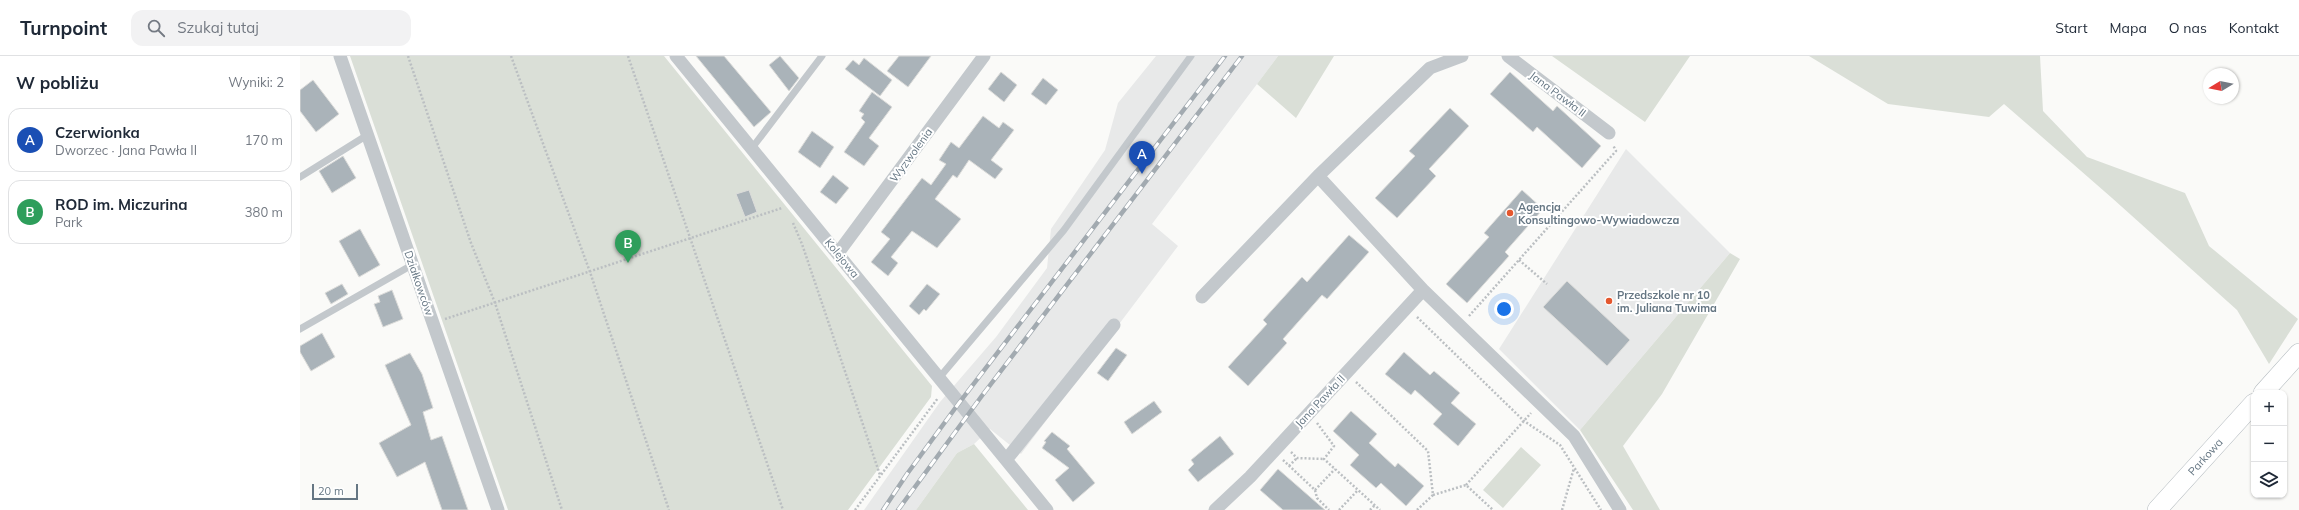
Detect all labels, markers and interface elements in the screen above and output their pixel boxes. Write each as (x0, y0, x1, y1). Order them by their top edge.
search box (131, 10, 411, 46)
text: Turnpoint (20, 16, 107, 40)
icon: search (145, 17, 167, 39)
text: Szukaj tutaj (177, 18, 259, 37)
text: Start (2055, 19, 2088, 37)
text: Mapa (2110, 19, 2147, 37)
text: O nas (2169, 19, 2207, 37)
text: Kontakt (2229, 19, 2279, 37)
street label: Jana Pawła II (1527, 68, 1589, 120)
north arrow (2203, 68, 2239, 104)
text: W pobliżu (16, 72, 99, 93)
text: Wyniki: 2 (228, 74, 284, 90)
text: Czerwionka (55, 123, 140, 142)
street label: Wyzwolenia (887, 125, 935, 185)
text: A (25, 132, 35, 148)
text: 170 m (245, 132, 283, 148)
pin: A (1129, 141, 1155, 174)
text: Dworzec · Jana Pawła II (55, 142, 197, 158)
text: ROD im. Miczurina (55, 195, 188, 214)
place label: Agencja Konsultingowo-Wywiadowcza (1518, 200, 1679, 227)
text: B (26, 204, 34, 220)
text: 380 m (245, 204, 283, 220)
marker: Agencja Konsultingowo-Wywiadowcza (1505, 208, 1515, 218)
text: Park (55, 214, 82, 230)
pin: B (615, 230, 641, 263)
street label: Kolejowa (822, 235, 862, 281)
street label: Działkowców (401, 249, 437, 318)
place label: Przedszkole nr 10 im. Juliana Tuwima (1617, 288, 1717, 315)
marker: Przedszkole nr 10 im. Juliana Tuwima (1604, 296, 1614, 306)
your location (1494, 299, 1514, 319)
street label: Jana Pawła II (1292, 372, 1348, 430)
map controls (2251, 390, 2287, 498)
button: + (2251, 390, 2287, 426)
button: − (2251, 426, 2287, 462)
street label: Parkowa (2185, 435, 2226, 478)
button: layers (2251, 462, 2287, 498)
scale bar (312, 482, 358, 501)
text: 20 m (318, 484, 344, 498)

